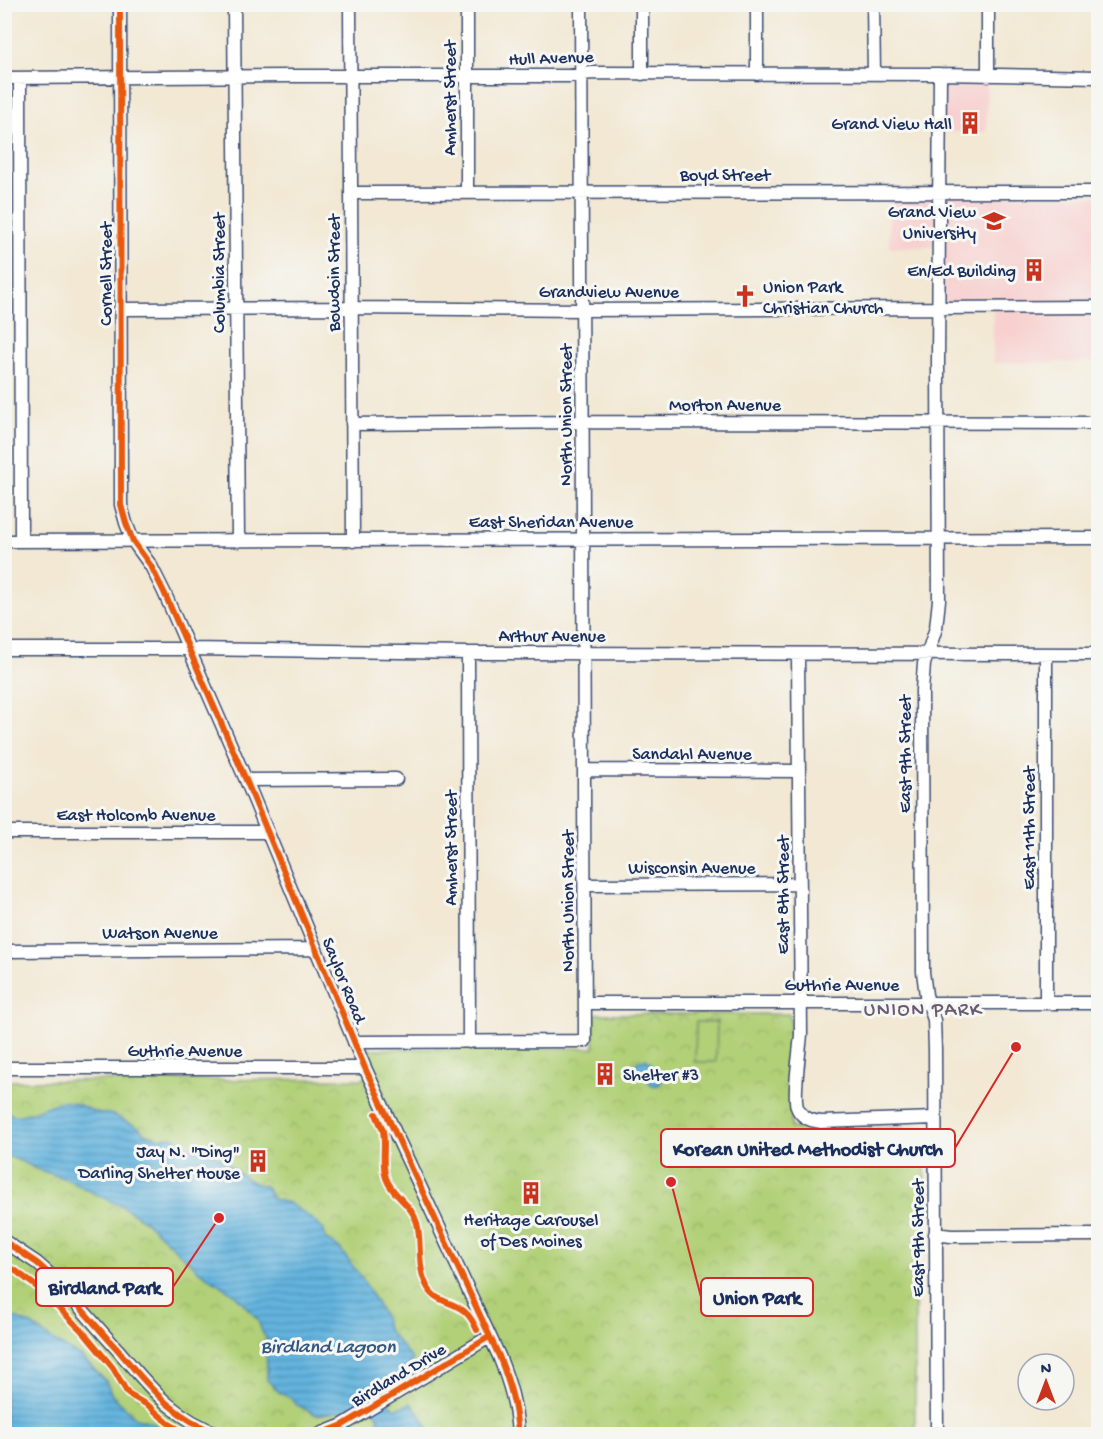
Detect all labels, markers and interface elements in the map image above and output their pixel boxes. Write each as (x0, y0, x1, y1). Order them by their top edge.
street label: Amherst Street (441, 39, 462, 155)
street label: Hull Avenue (508, 47, 595, 71)
building icon: Grand View Hall (957, 110, 983, 136)
place label: Grand View Hall (831, 115, 952, 136)
street label: Boyd Street (679, 166, 772, 187)
place label: Grand View University (888, 203, 976, 245)
school or university icon: Grand View University (981, 208, 1007, 234)
street label: Columbia Street (210, 211, 231, 333)
street label: Bowdoin Street (325, 213, 346, 333)
street label: Cornell Street (97, 221, 118, 326)
building icon: En/Ed Building (1021, 257, 1047, 283)
place label: En/Ed Building (907, 262, 1016, 283)
place label: Union Park Christian Church (763, 278, 884, 320)
street label: Grandview Avenue (539, 283, 680, 304)
church icon: Union Park Christian Church (732, 283, 758, 309)
street label: North Union Street (557, 342, 578, 486)
street label: Morton Avenue (669, 396, 782, 417)
street label: East Sheridan Avenue (469, 513, 634, 534)
street label: Arthur Avenue (498, 627, 606, 648)
street label: East 9th Street (896, 693, 917, 813)
street label: Sandahl Avenue (632, 745, 752, 766)
street label: East 11th Street (1020, 765, 1041, 890)
street label: Amherst Street (442, 789, 463, 905)
street label: East Holcomb Avenue (56, 806, 216, 827)
street label: North Union Street (559, 828, 580, 972)
street label: East 8th Street (774, 834, 795, 954)
street label: Wisconsin Avenue (628, 859, 756, 880)
street label: Watson Avenue (102, 924, 218, 945)
street label: Saylor Road (316, 935, 370, 1028)
street label: Guthrie Avenue (785, 976, 900, 997)
district label: UNION PARK (864, 1000, 983, 1023)
street label: Guthrie Avenue (128, 1042, 243, 1063)
building icon: Shelter #3 (592, 1061, 618, 1087)
place label: Shelter #3 (623, 1066, 699, 1087)
callout: Korean United Methodist Church (661, 1129, 955, 1167)
text: Korean United Methodist Church (672, 1140, 943, 1163)
place label: Jay N. "Ding" Darling Shelter House (77, 1143, 241, 1185)
building icon: Jay N. "Ding" Darling Shelter House (245, 1148, 271, 1174)
street label: East 9th Street (909, 1177, 930, 1297)
building icon: Heritage Carousel of Des Moines (518, 1180, 544, 1206)
place label: Heritage Carousel of Des Moines (464, 1211, 598, 1253)
callout: Birdland Park (36, 1268, 173, 1306)
callout: Union Park (701, 1278, 813, 1316)
text: Birdland Park (48, 1279, 164, 1302)
text: Union Park (713, 1289, 803, 1312)
water label: Birdland Lagoon (261, 1337, 396, 1360)
street label: Birdland Drive (347, 1339, 451, 1413)
north arrow (1016, 1352, 1076, 1412)
text: N (1041, 1361, 1052, 1380)

